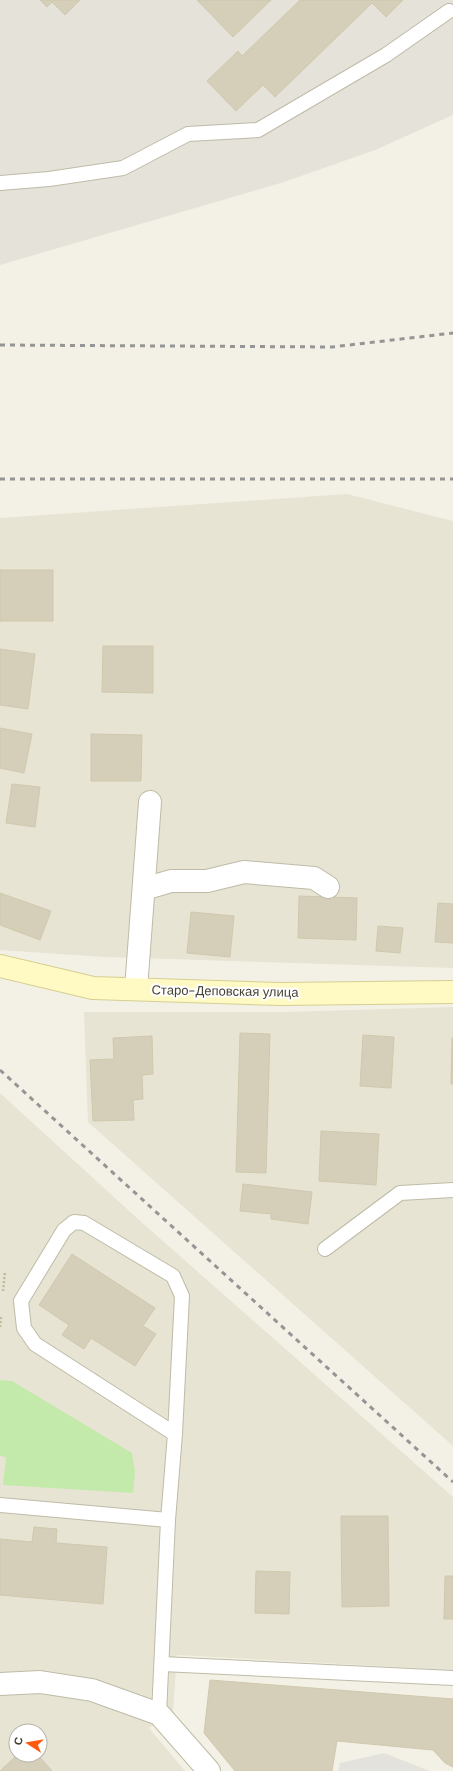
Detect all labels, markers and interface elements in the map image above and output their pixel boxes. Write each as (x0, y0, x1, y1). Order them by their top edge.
street label: Старо-Деповская улица (151, 981, 299, 1001)
north arrow (8, 1723, 48, 1763)
text: С (11, 1736, 26, 1746)

